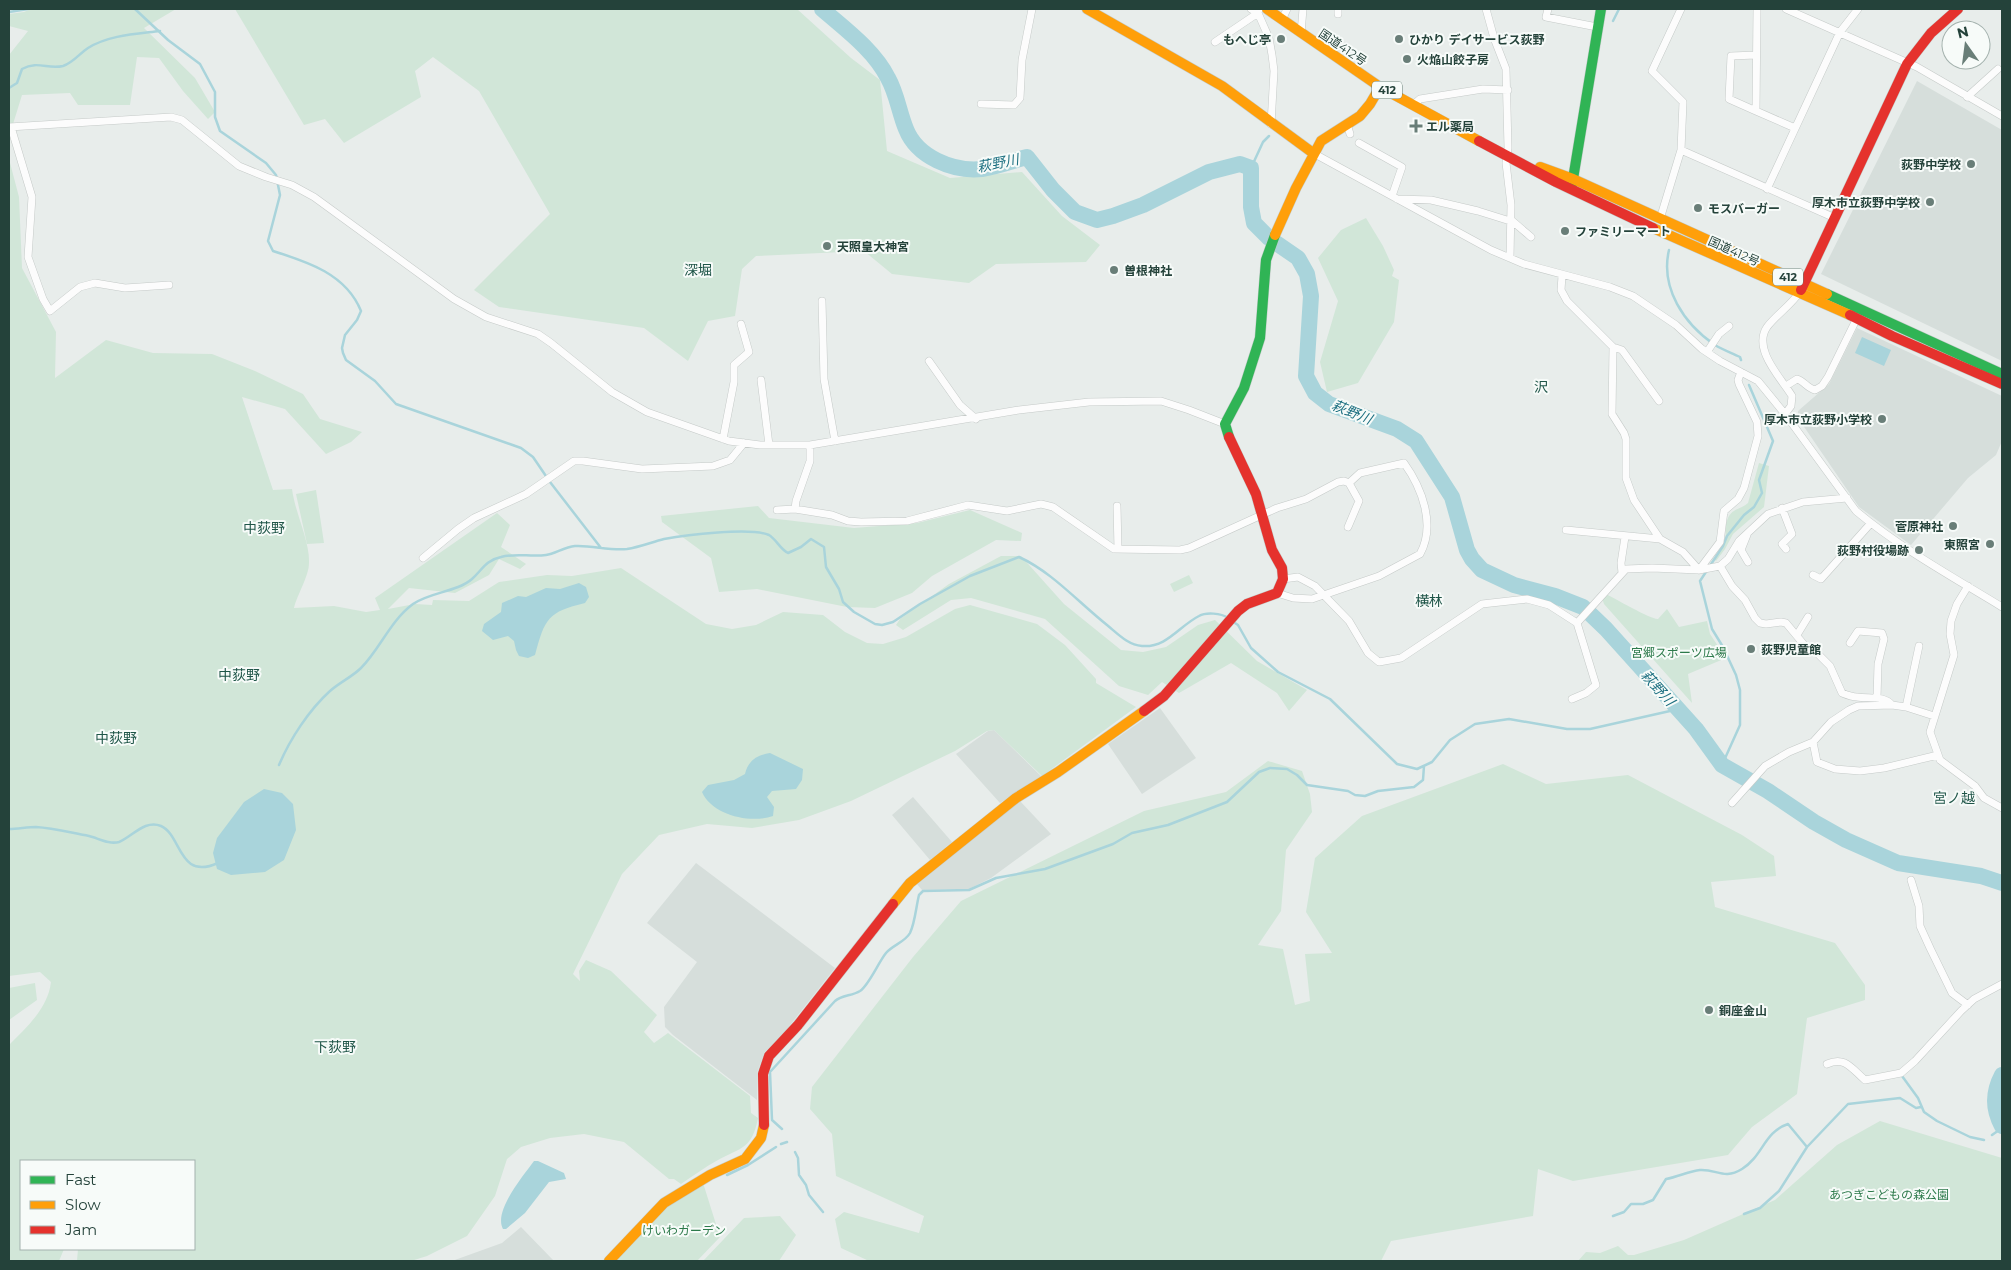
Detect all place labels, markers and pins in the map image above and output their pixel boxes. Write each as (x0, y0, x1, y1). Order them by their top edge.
place label: もへじ亭 (1223, 32, 1271, 47)
place label: ひかり デイサービス荻野 (1409, 32, 1544, 47)
marker: もへじ亭 (1275, 33, 1287, 45)
marker: ひかり デイサービス荻野 (1393, 33, 1405, 45)
place label: 火焔山餃子房 (1417, 52, 1489, 67)
marker: 火焔山餃子房 (1401, 53, 1413, 65)
place label: エル薬局 (1426, 119, 1474, 134)
marker: エル薬局 (1410, 120, 1422, 132)
place label: 荻野中学校 (1901, 157, 1961, 172)
marker: 荻野中学校 (1965, 158, 1977, 170)
place label: 厚木市立荻野中学校 (1812, 195, 1920, 210)
marker: 厚木市立荻野中学校 (1924, 196, 1936, 208)
place label: モスバーガー (1708, 201, 1780, 216)
marker: モスバーガー (1692, 202, 1704, 214)
place label: ファミリーマート (1575, 224, 1671, 239)
marker: ファミリーマート (1559, 225, 1571, 237)
place label: 天照皇大神宮 (837, 239, 909, 254)
marker: 天照皇大神宮 (821, 240, 833, 252)
place label: 曽根神社 (1124, 263, 1172, 278)
marker: 曽根神社 (1108, 264, 1120, 276)
place label: 厚木市立荻野小学校 (1764, 412, 1872, 427)
marker: 厚木市立荻野小学校 (1876, 413, 1888, 425)
place label: 菅原神社 (1895, 519, 1943, 534)
marker: 菅原神社 (1947, 520, 1959, 532)
place label: 東照宮 (1944, 537, 1980, 552)
marker: 東照宮 (1984, 538, 1996, 550)
place label: 荻野村役場跡 (1837, 543, 1909, 558)
marker: 荻野村役場跡 (1913, 544, 1925, 556)
place label: 荻野児童館 (1761, 642, 1821, 657)
marker: 荻野児童館 (1745, 643, 1757, 655)
place label: 銅座金山 (1718, 1003, 1767, 1018)
marker: 銅座金山 (1703, 1004, 1715, 1016)

